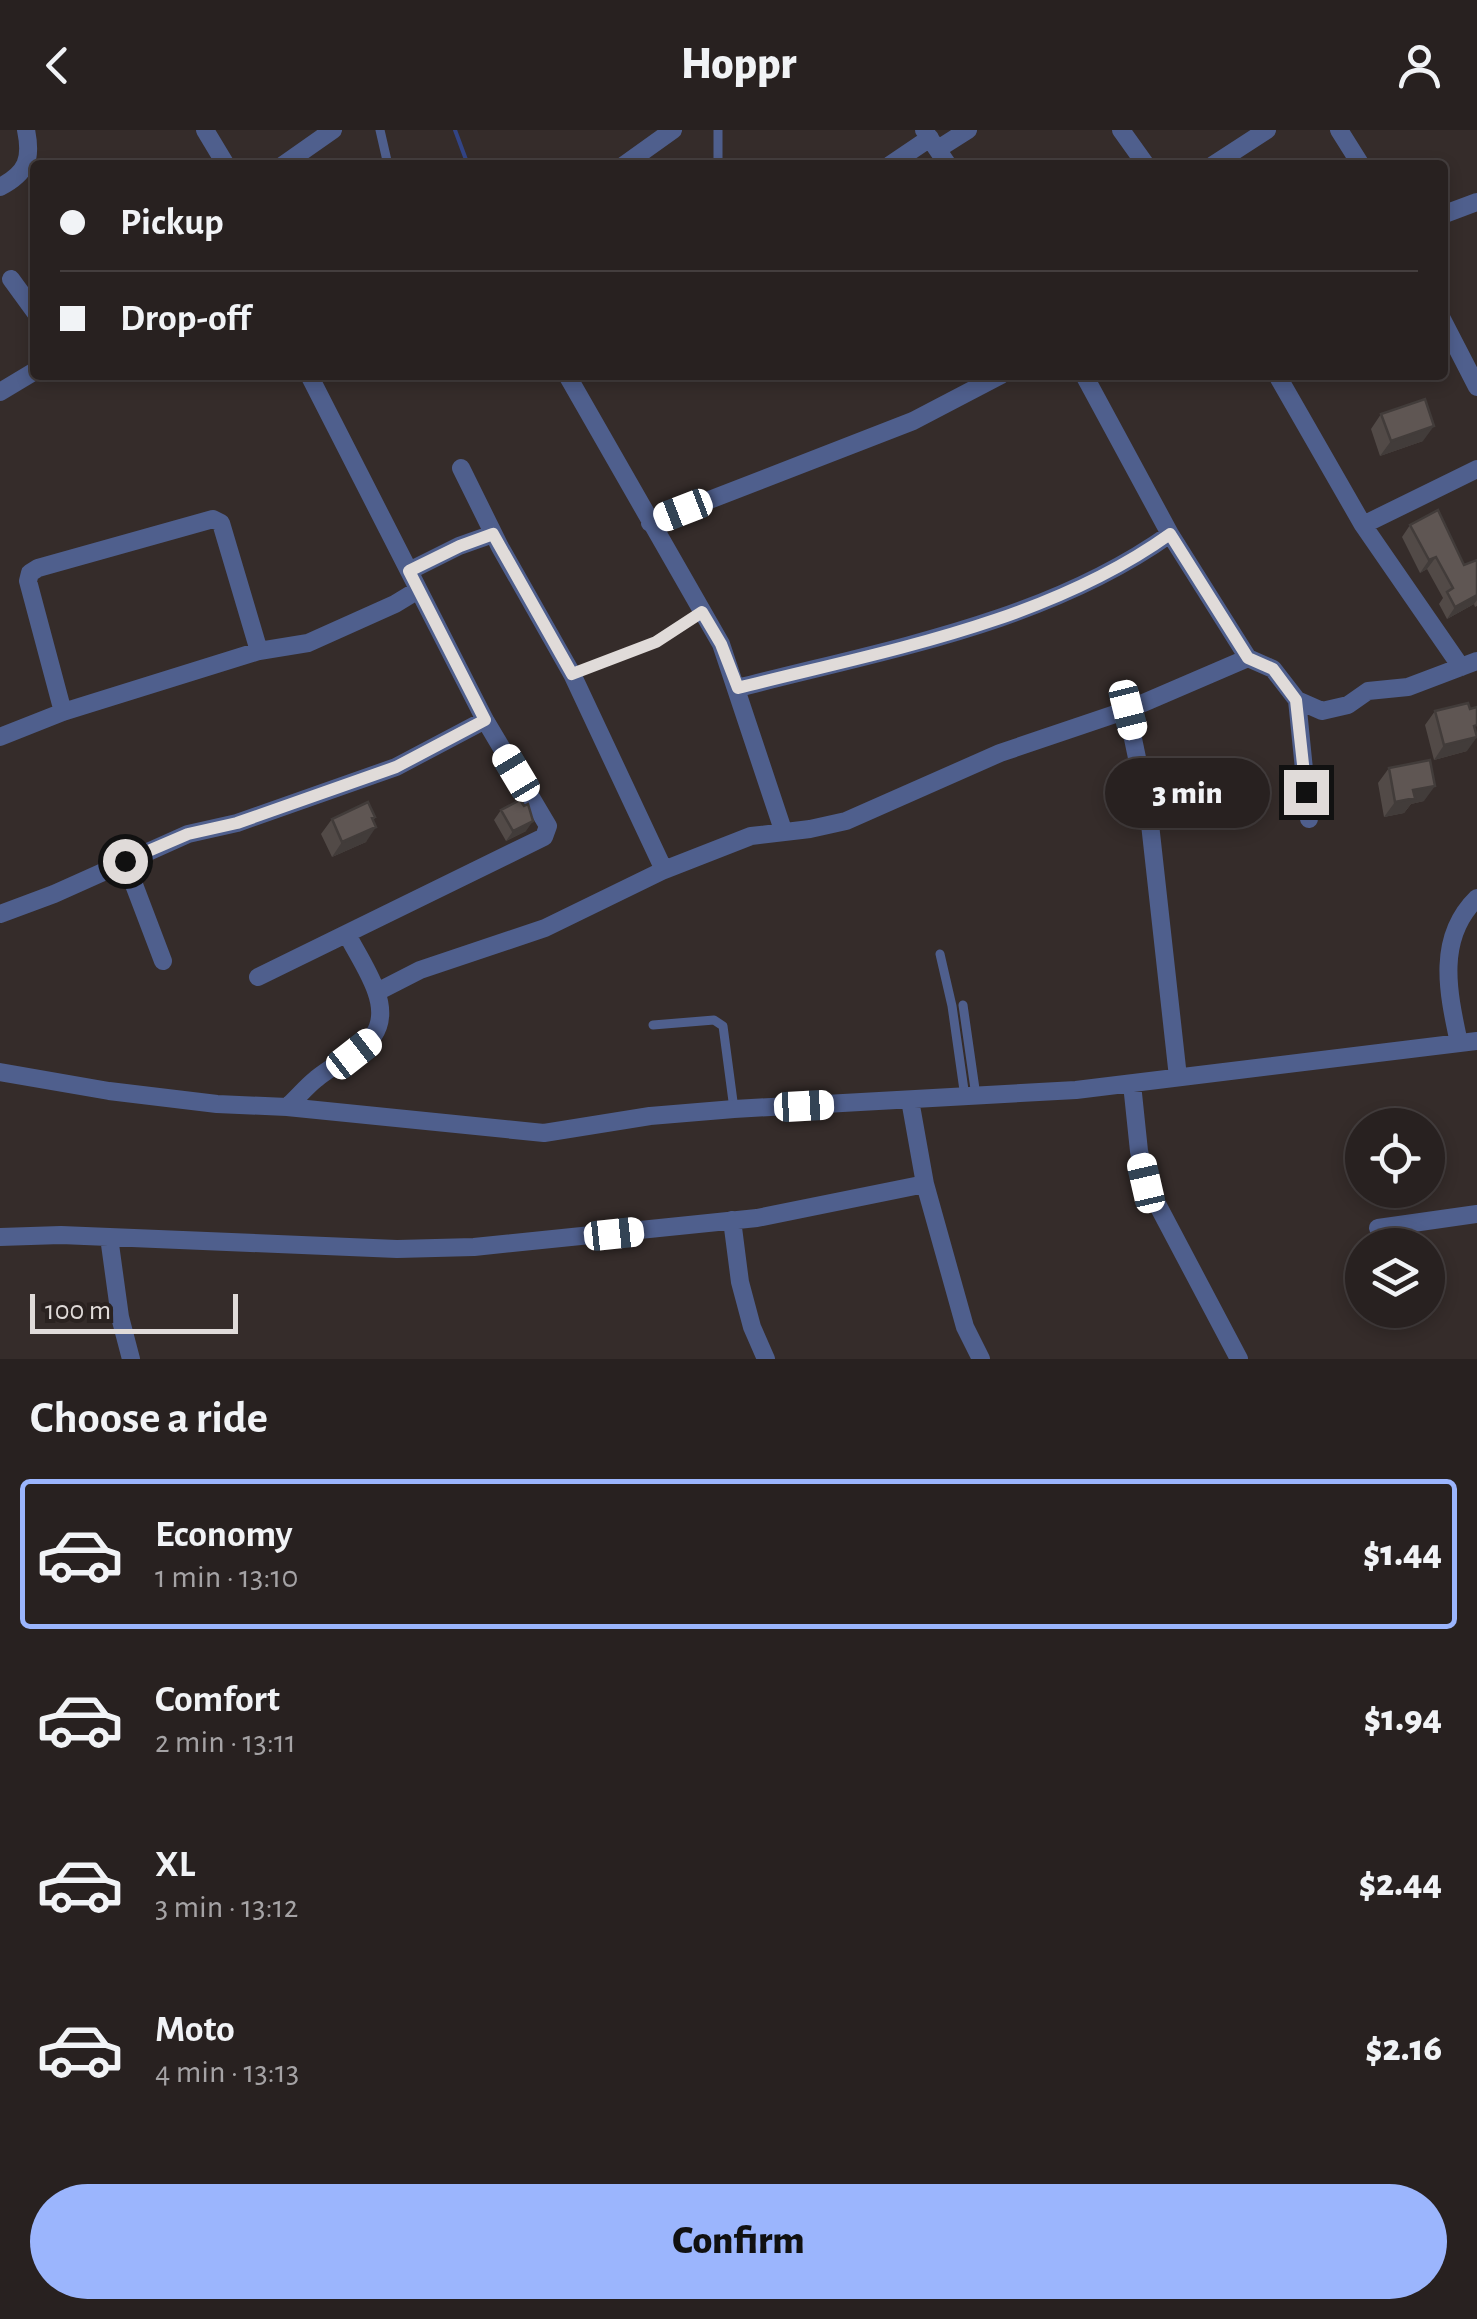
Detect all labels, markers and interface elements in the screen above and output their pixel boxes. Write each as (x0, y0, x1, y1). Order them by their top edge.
icon: back (30, 38, 85, 93)
icon: person (1392, 38, 1447, 93)
text: Hoppr (680, 42, 797, 87)
text: Pickup (120, 204, 224, 242)
text: Drop-off (120, 300, 251, 338)
car (650, 485, 716, 535)
car (1106, 677, 1150, 743)
car (488, 740, 544, 806)
callout: 3 min (1106, 757, 1271, 827)
route end (1284, 770, 1329, 815)
text: 3 min (1152, 777, 1223, 809)
route start (103, 839, 148, 884)
car (321, 1024, 387, 1084)
car (773, 1089, 835, 1123)
map controls (1345, 1108, 1445, 1328)
button: locate (1345, 1108, 1445, 1208)
car (1125, 1150, 1167, 1216)
car (583, 1216, 645, 1252)
button: layers (1345, 1228, 1445, 1328)
scale bar (30, 1289, 238, 1334)
text: 100 m (45, 1297, 111, 1325)
text: Choose a ride (30, 1396, 268, 1441)
icon: car (35, 1509, 125, 1599)
text: Economy (155, 1516, 293, 1554)
text: $1.44 (1363, 1535, 1442, 1573)
text: 1 min · 13:10 (155, 1561, 298, 1593)
icon: car (35, 1674, 125, 1764)
text: Comfort (155, 1681, 280, 1719)
text: $1.94 (1364, 1700, 1442, 1738)
text: 2 min · 13:11 (155, 1726, 296, 1758)
icon: car (35, 1839, 125, 1929)
text: XL (155, 1846, 195, 1884)
text: $2.44 (1359, 1865, 1442, 1903)
text: 3 min · 13:12 (155, 1891, 298, 1923)
icon: car (35, 2004, 125, 2094)
text: Moto (155, 2011, 235, 2049)
text: $2.16 (1365, 2030, 1442, 2068)
text: 4 min · 13:13 (155, 2056, 299, 2088)
button: Confirm (30, 2184, 1447, 2299)

